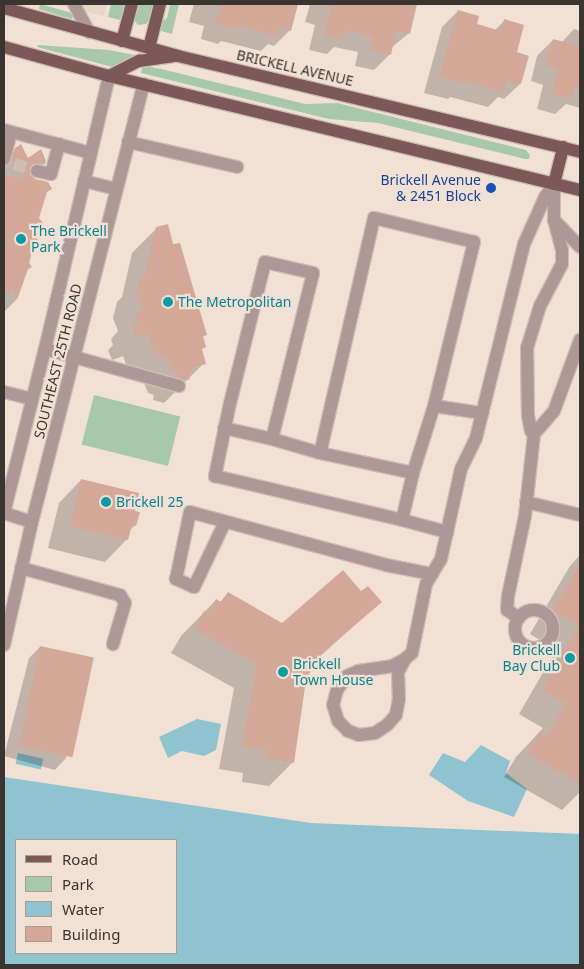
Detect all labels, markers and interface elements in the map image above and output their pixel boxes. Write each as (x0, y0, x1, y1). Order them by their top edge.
street label: BRICKELL AVENUE (235, 46, 355, 90)
place label: Brickell Avenue & 2451 Block (380, 172, 481, 204)
marker: Brickell Avenue & 2451 Block (485, 182, 497, 194)
place label: The Brickell Park (31, 223, 107, 256)
marker: The Brickell Park (15, 233, 27, 245)
street label: SOUTHEAST 25TH ROAD (31, 282, 85, 440)
place label: The Metropolitan (178, 294, 291, 310)
marker: The Metropolitan (162, 296, 174, 308)
place label: Brickell 25 (116, 494, 183, 510)
marker: Brickell 25 (100, 496, 112, 508)
place label: Brickell Bay Club (503, 642, 560, 674)
marker: Brickell Bay Club (564, 652, 576, 664)
place label: Brickell Town House (293, 656, 373, 689)
marker: Brickell Town House (277, 666, 289, 678)
legend (15, 839, 178, 954)
text: Road (62, 849, 98, 869)
text: Park (62, 874, 94, 894)
text: Water (62, 899, 104, 919)
text: Building (62, 924, 120, 944)

